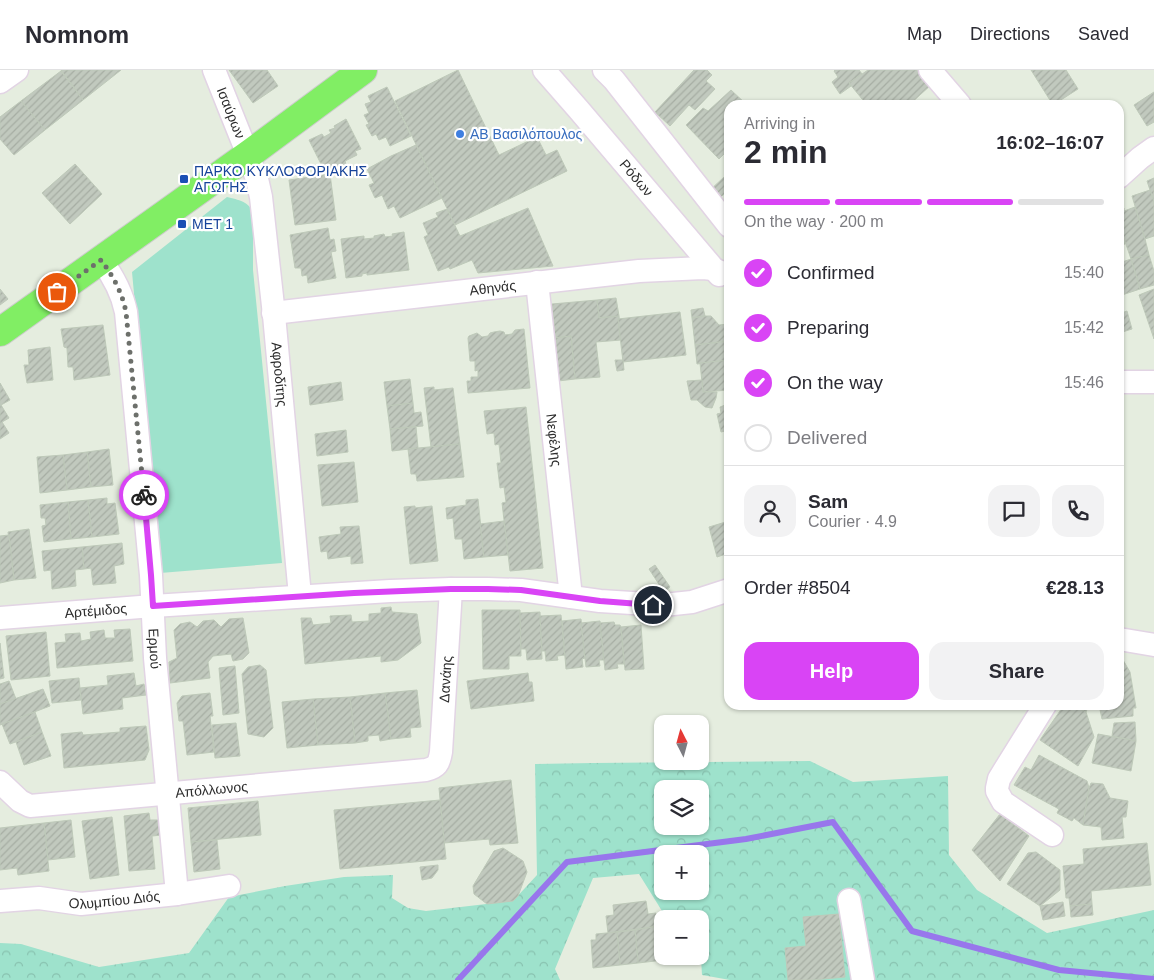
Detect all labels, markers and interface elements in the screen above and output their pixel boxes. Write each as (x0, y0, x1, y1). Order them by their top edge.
text: Nomnom (25, 21, 129, 48)
text: Map (907, 24, 942, 44)
text: Directions (970, 24, 1050, 44)
text: Saved (1078, 24, 1129, 44)
street label: Ισαύρων (214, 85, 249, 141)
text: Arriving in (744, 115, 815, 132)
place label: ΑΒ Βασιλόπουλος (470, 126, 583, 142)
marker: ΑΒ Βασιλόπουλος (454, 128, 466, 140)
text: 16:02–16:07 (996, 132, 1104, 153)
text: 2 min (744, 134, 828, 170)
street label: Ρόδων (617, 156, 656, 199)
place label: ΠΑΡΚΟ ΚΥΚΛΟΦΟΡΙΑΚΗΣ ΑΓΩΓΗΣ (194, 163, 368, 195)
marker: ΠΑΡΚΟ ΚΥΚΛΟΦΟΡΙΑΚΗΣ ΑΓΩΓΗΣ (178, 173, 190, 185)
text: On the way · 200 m (744, 213, 884, 230)
place label: ΜΕΤ 1 (192, 216, 233, 232)
marker: ΜΕΤ 1 (176, 218, 188, 230)
icon: check (744, 259, 772, 287)
text: Confirmed (787, 262, 875, 283)
text: 15:40 (1064, 264, 1104, 281)
pin (36, 271, 78, 313)
street label: Αθηνάς (468, 277, 517, 298)
icon: bag (43, 278, 71, 306)
icon: check (744, 314, 772, 342)
text: Preparing (787, 317, 869, 338)
text: 15:42 (1064, 319, 1104, 336)
street label: Αφροδίτης (269, 341, 290, 408)
icon: check (744, 369, 772, 397)
text: On the way (787, 372, 883, 393)
text: 15:46 (1064, 374, 1104, 391)
street label: Νεφέλης (543, 413, 565, 468)
text: Delivered (787, 427, 867, 448)
courier (119, 470, 169, 520)
icon: bike (130, 481, 158, 509)
button: person (744, 485, 796, 537)
button: chat (988, 485, 1040, 537)
button: phone (1052, 485, 1104, 537)
text: Sam (808, 491, 848, 512)
text: Courier · 4.9 (808, 513, 897, 530)
text: Order #8504 (744, 577, 851, 598)
text: €28.13 (1046, 577, 1104, 598)
pin (632, 584, 674, 626)
icon: home (639, 591, 667, 619)
street label: Αρτέμιδος (64, 600, 128, 621)
street label: Ερμού (146, 628, 164, 670)
button: Help (744, 642, 919, 700)
button: Share (929, 642, 1104, 700)
street label: Δανάης (436, 655, 455, 703)
north arrow (654, 715, 709, 770)
map controls (654, 715, 709, 965)
street label: Απόλλωνος (174, 778, 249, 801)
button: layers (654, 780, 709, 835)
button: + (654, 845, 709, 900)
street label: Ολυμπίου Διός (68, 888, 161, 912)
button: − (654, 910, 709, 965)

